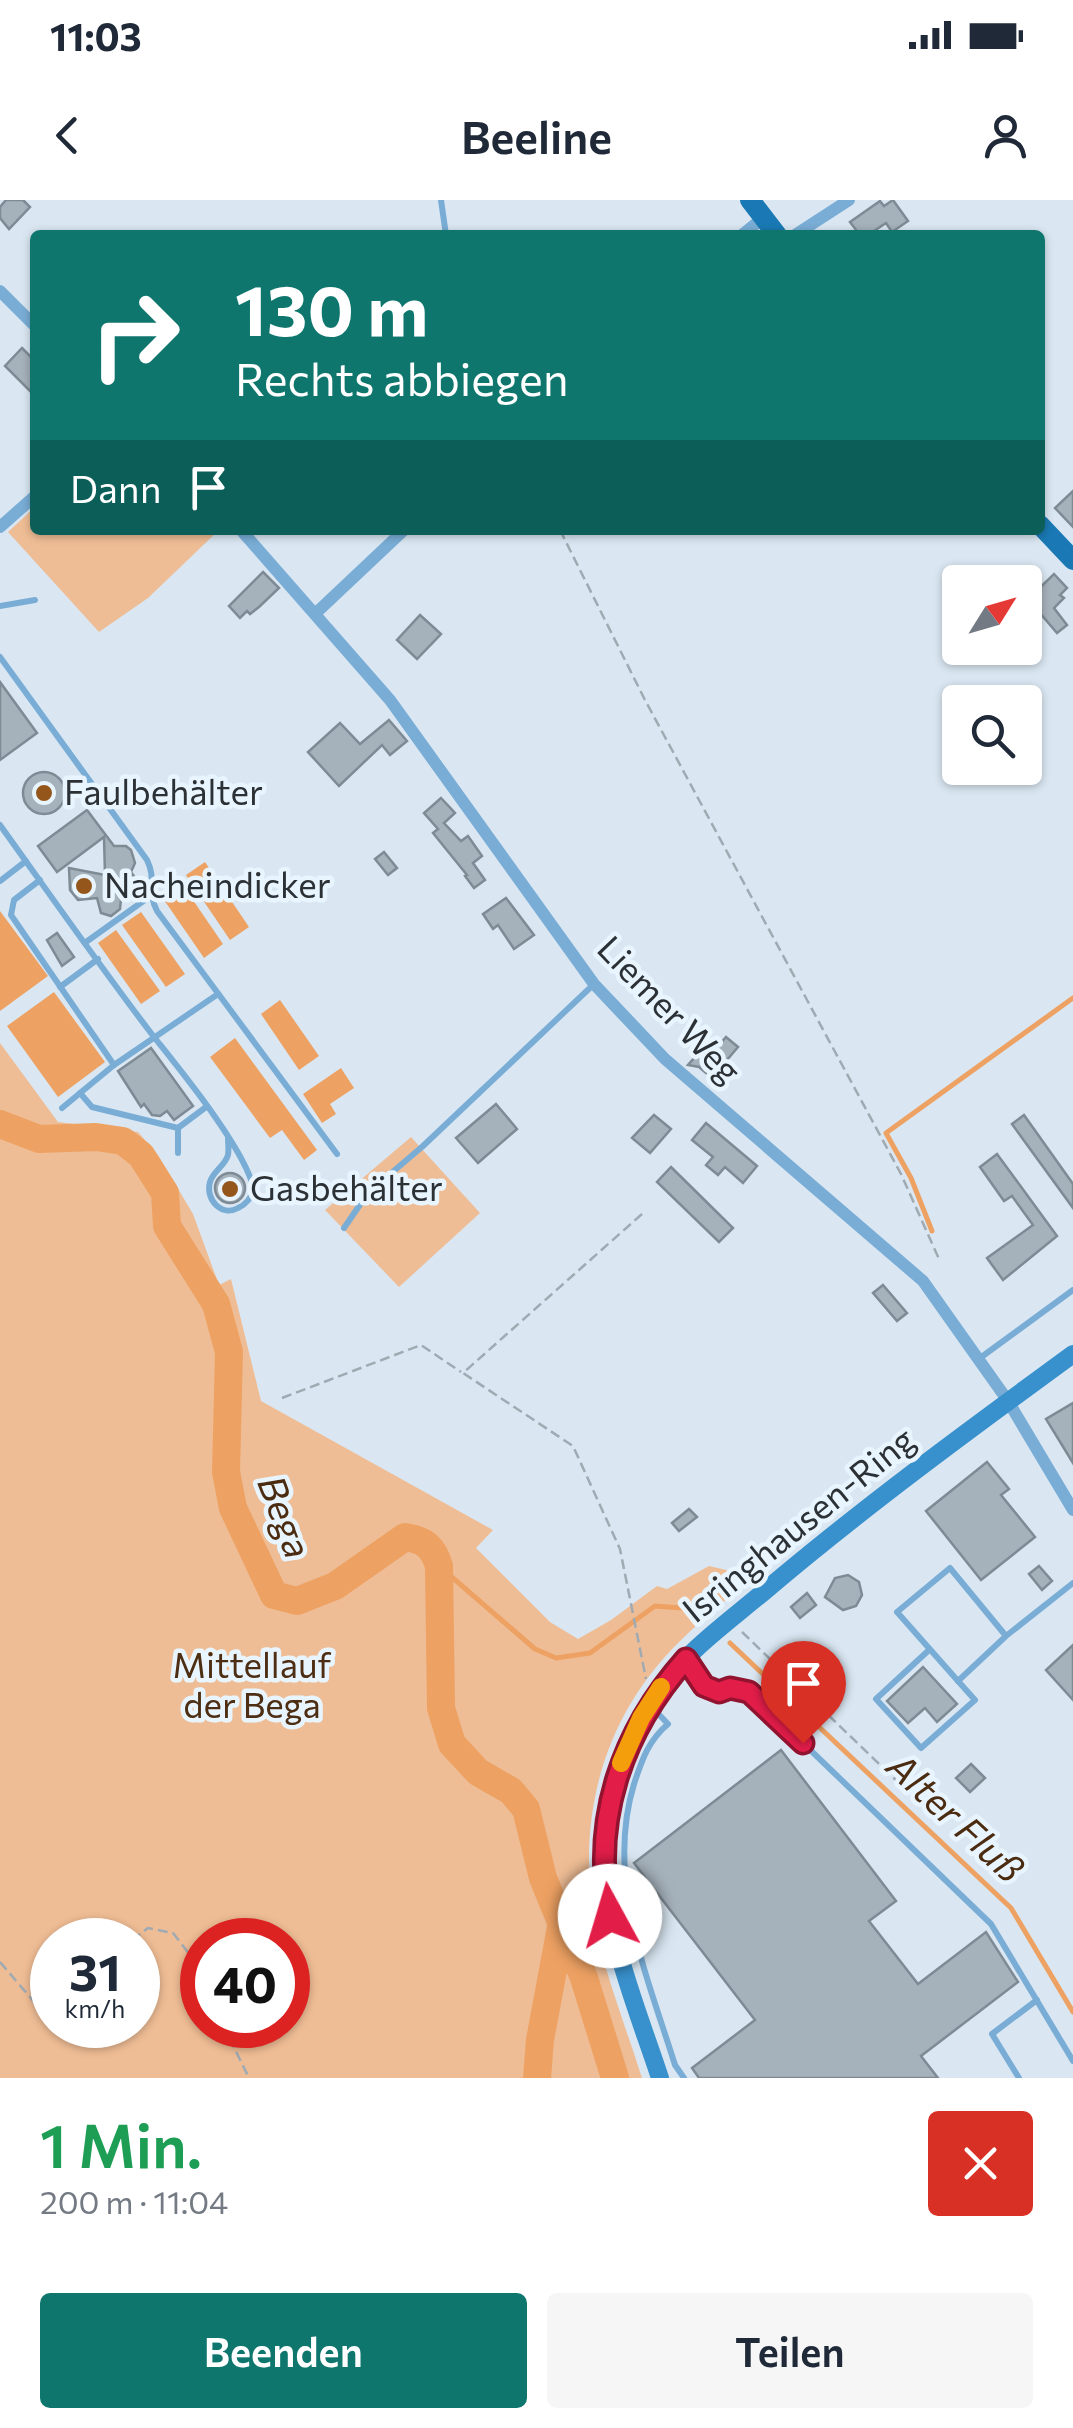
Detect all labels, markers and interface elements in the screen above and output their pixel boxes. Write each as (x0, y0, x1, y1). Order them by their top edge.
text: 11:03 (50, 12, 142, 59)
icon: back (40, 108, 95, 163)
text: Beeline (461, 108, 612, 163)
icon: person (978, 108, 1033, 163)
text: 130 m (235, 265, 428, 350)
icon: right (70, 270, 200, 400)
text: Rechts abbiegen (235, 350, 569, 405)
icon: arrive (181, 460, 236, 515)
text: Dann (70, 464, 161, 511)
north arrow (942, 565, 1042, 665)
map controls (942, 565, 1042, 785)
button: search (942, 685, 1042, 785)
place label: Faulbehälter (64, 769, 263, 812)
marker: Faulbehälter (33, 782, 55, 804)
place label: Nacheindicker (104, 862, 331, 905)
marker: Nacheindicker (73, 875, 95, 897)
street label: Liemer Weg (590, 926, 752, 1091)
place label: Gasbehälter (250, 1165, 443, 1208)
marker: Gasbehälter (219, 1178, 241, 1200)
street label: Isringhausen-Ring (673, 1416, 922, 1630)
water label: Bega (249, 1468, 323, 1564)
pin (761, 1641, 846, 1744)
park label: Mittellauf der Bega (173, 1642, 332, 1725)
icon: arrive (776, 1656, 831, 1711)
water label: Alter Fluß (878, 1741, 1035, 1891)
position arrow (558, 1864, 662, 1968)
speed limit sign: 40 (180, 1918, 310, 2048)
text: 31 (69, 1940, 121, 2001)
text: km/h (65, 1993, 125, 2023)
text: 1 Min. (40, 2107, 202, 2180)
button: close (928, 2111, 1033, 2216)
text: 200 m · 11:04 (40, 2181, 228, 2221)
button: Beenden (40, 2293, 527, 2408)
button: Teilen (547, 2293, 1033, 2408)

